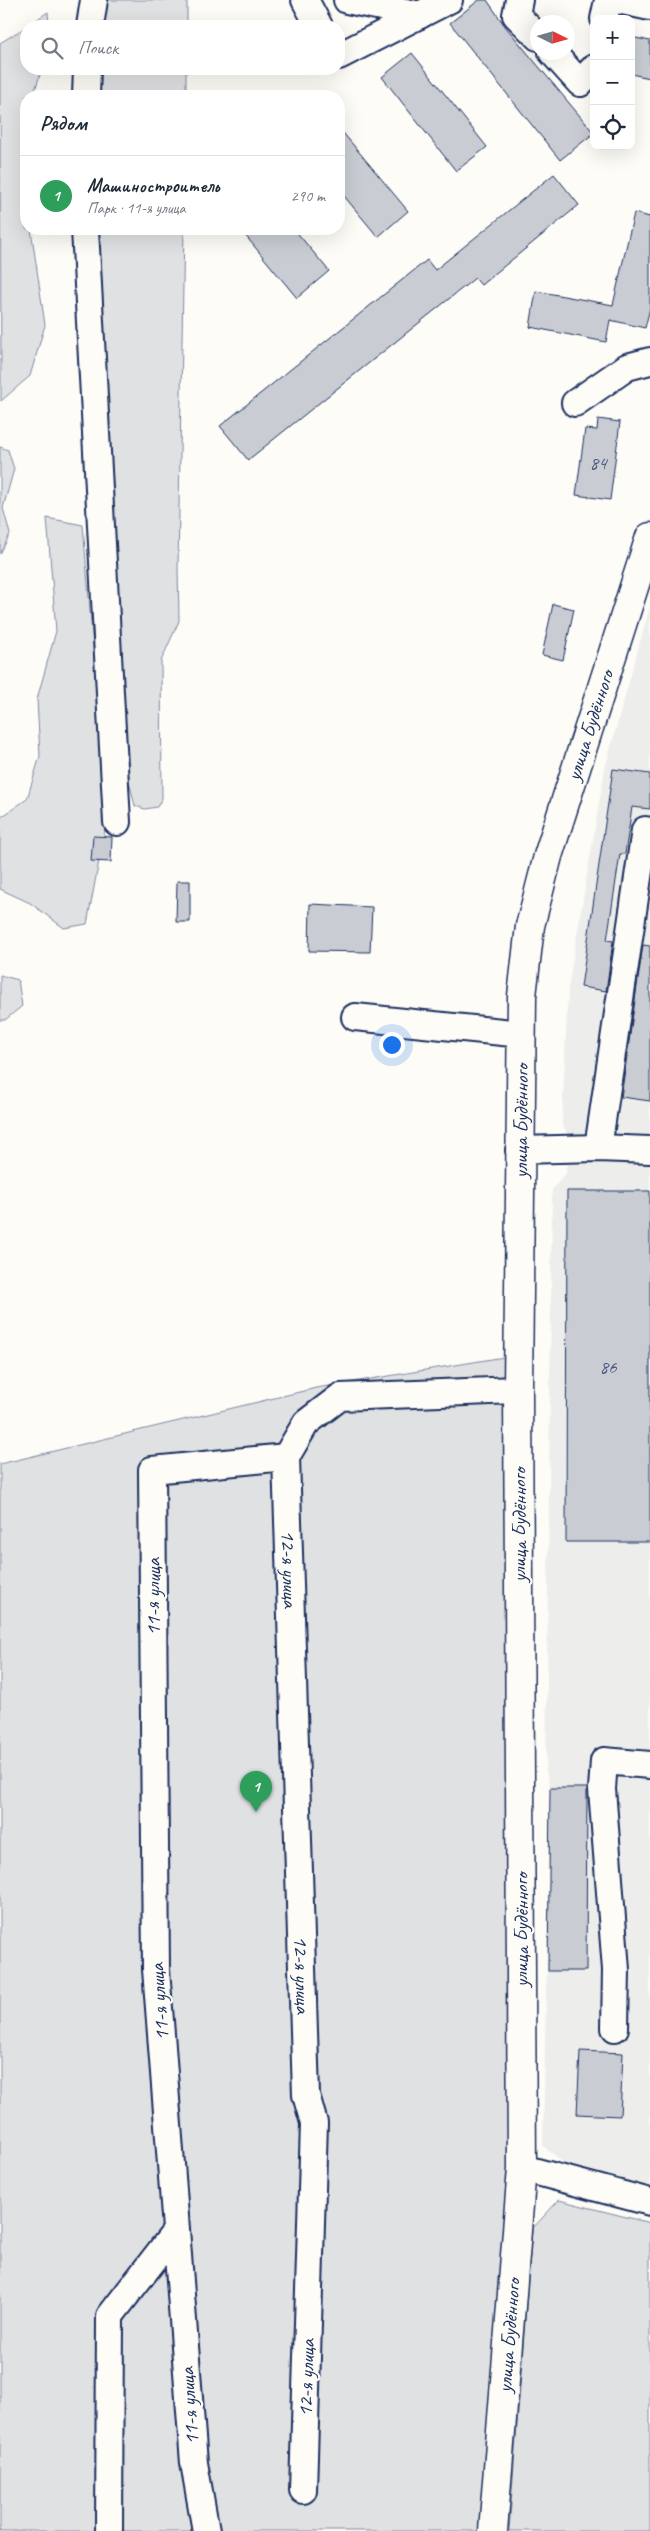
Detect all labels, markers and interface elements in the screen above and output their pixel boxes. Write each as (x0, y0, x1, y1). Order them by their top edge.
north arrow (530, 15, 575, 60)
map controls (590, 15, 635, 150)
button: + (590, 15, 635, 60)
search box (20, 20, 345, 75)
icon: search (38, 34, 66, 62)
text: Поиск (78, 36, 118, 60)
button: − (590, 60, 635, 105)
button: locate (590, 105, 635, 150)
text: Рядом (40, 110, 87, 136)
text: Машиностроитель (87, 174, 220, 198)
text: 1 (52, 186, 60, 206)
text: 290 m (291, 186, 325, 206)
text: Парк · 11-я улица (87, 198, 185, 218)
house number: 84 (589, 451, 609, 475)
street label: улица Будённого (559, 664, 620, 786)
your location (379, 1032, 405, 1058)
street label: улица Будённого (507, 1061, 534, 1181)
house number: 86 (599, 1355, 618, 1379)
street label: улица Будённого (506, 1465, 532, 1584)
street label: 12-я улица (275, 1530, 304, 1610)
street label: 11-я улица (140, 1556, 166, 1636)
pin: 1 (240, 1771, 272, 1812)
street label: улица Будённого (508, 1870, 534, 1989)
street label: 12-я улица (288, 1935, 316, 2016)
street label: 11-я улица (143, 1961, 175, 2042)
street label: улица Будённого (491, 2275, 526, 2396)
street label: 12-я улица (292, 2337, 320, 2417)
street label: 11-я улица (173, 2365, 205, 2446)

